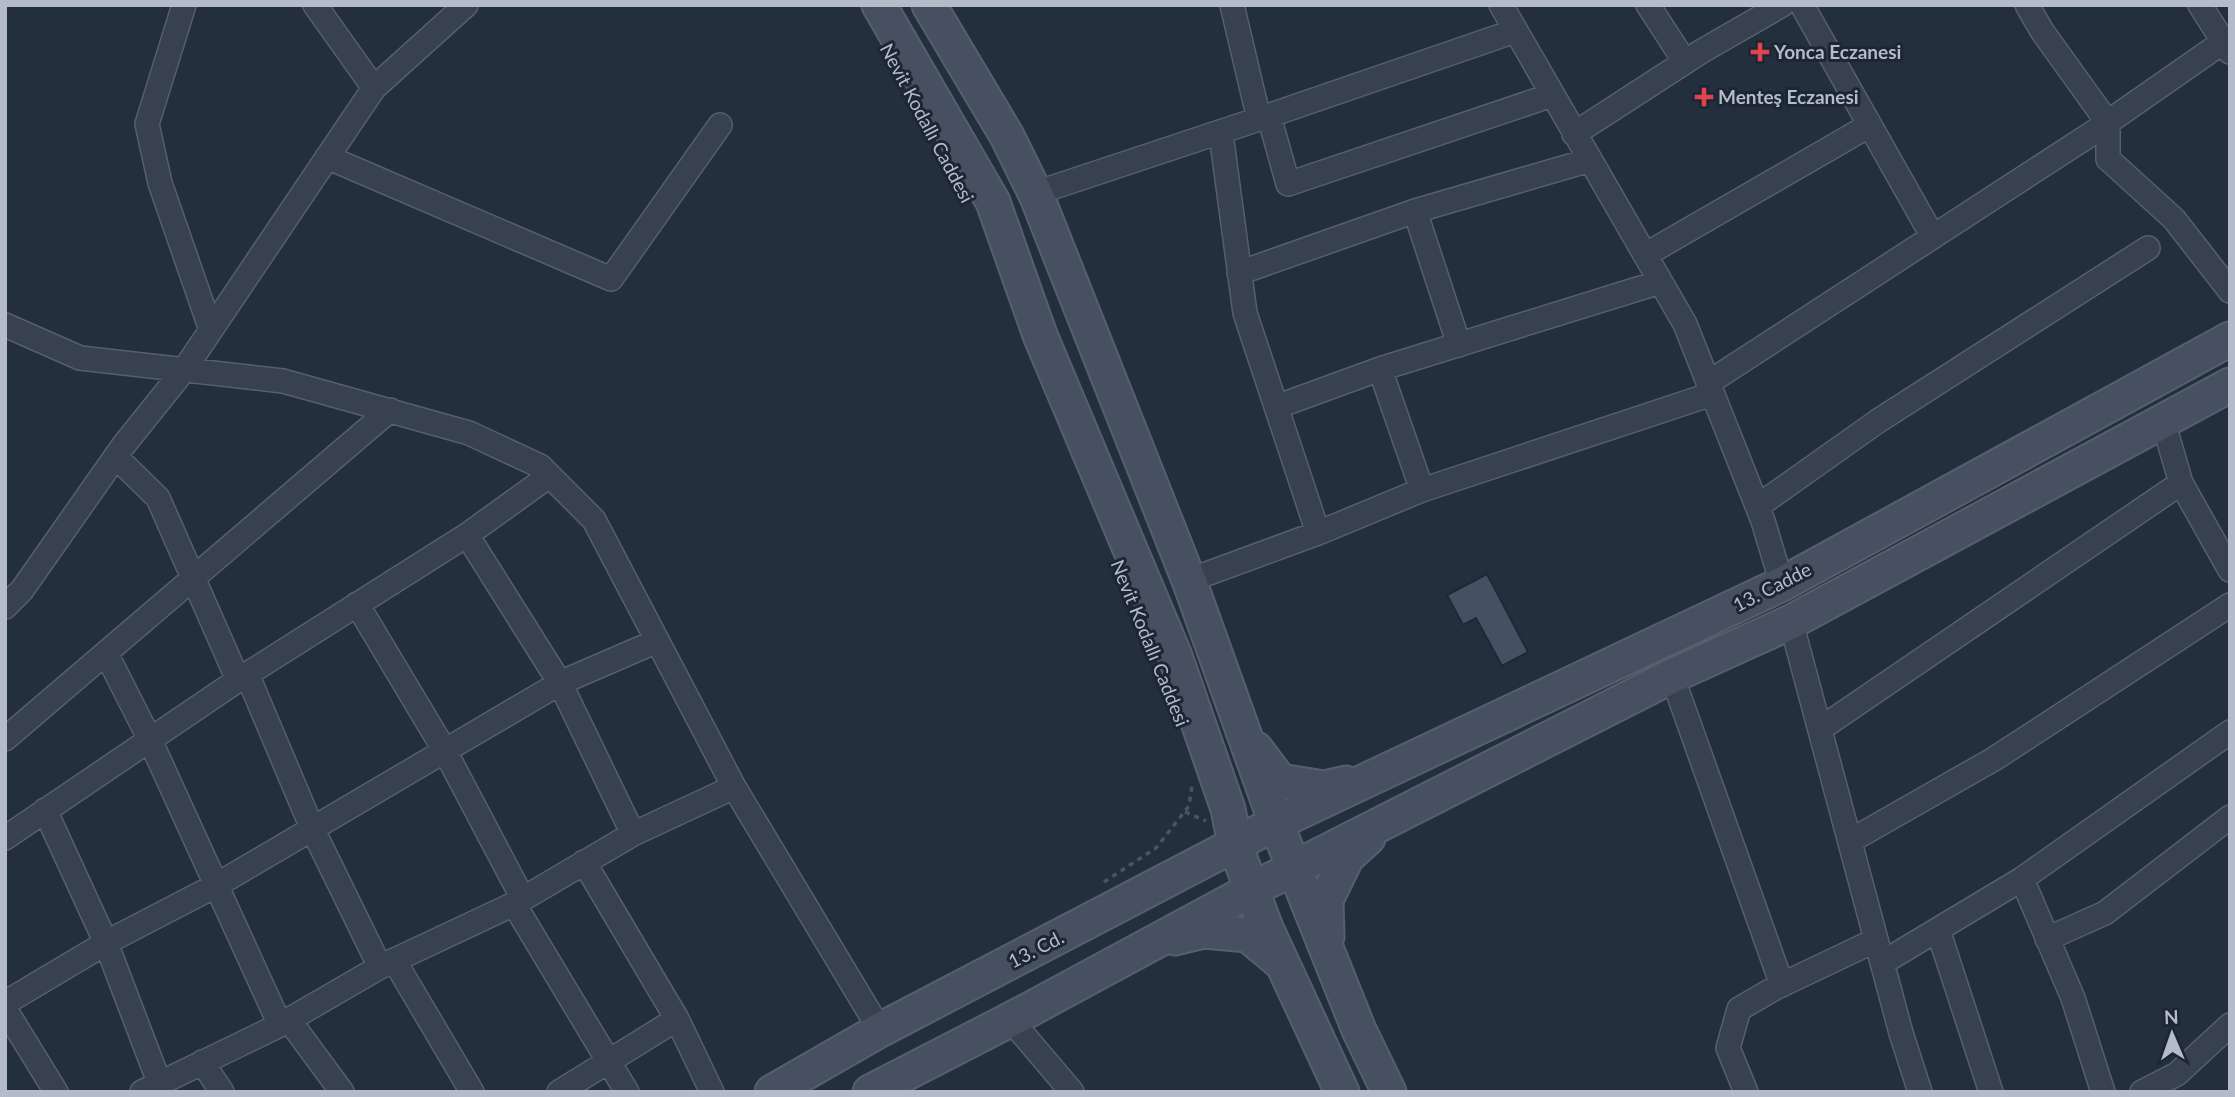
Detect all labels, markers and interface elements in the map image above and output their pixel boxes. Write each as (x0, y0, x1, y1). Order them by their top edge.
street label: Nevit Kodallı Caddesi (876, 39, 979, 206)
place label: Yonca Eczanesi (1773, 40, 1901, 63)
marker: Yonca Eczanesi (1752, 44, 1768, 60)
place label: Menteş Eczanesi (1718, 85, 1859, 108)
marker: Menteş Eczanesi (1696, 89, 1712, 105)
street label: Nevit Kodallı Caddesi (1107, 556, 1194, 729)
street label: 13. Cadde (1729, 557, 1815, 616)
street label: 13. Cd. (1004, 925, 1067, 972)
north arrow (2137, 999, 2207, 1069)
text: N (2164, 1005, 2179, 1028)

